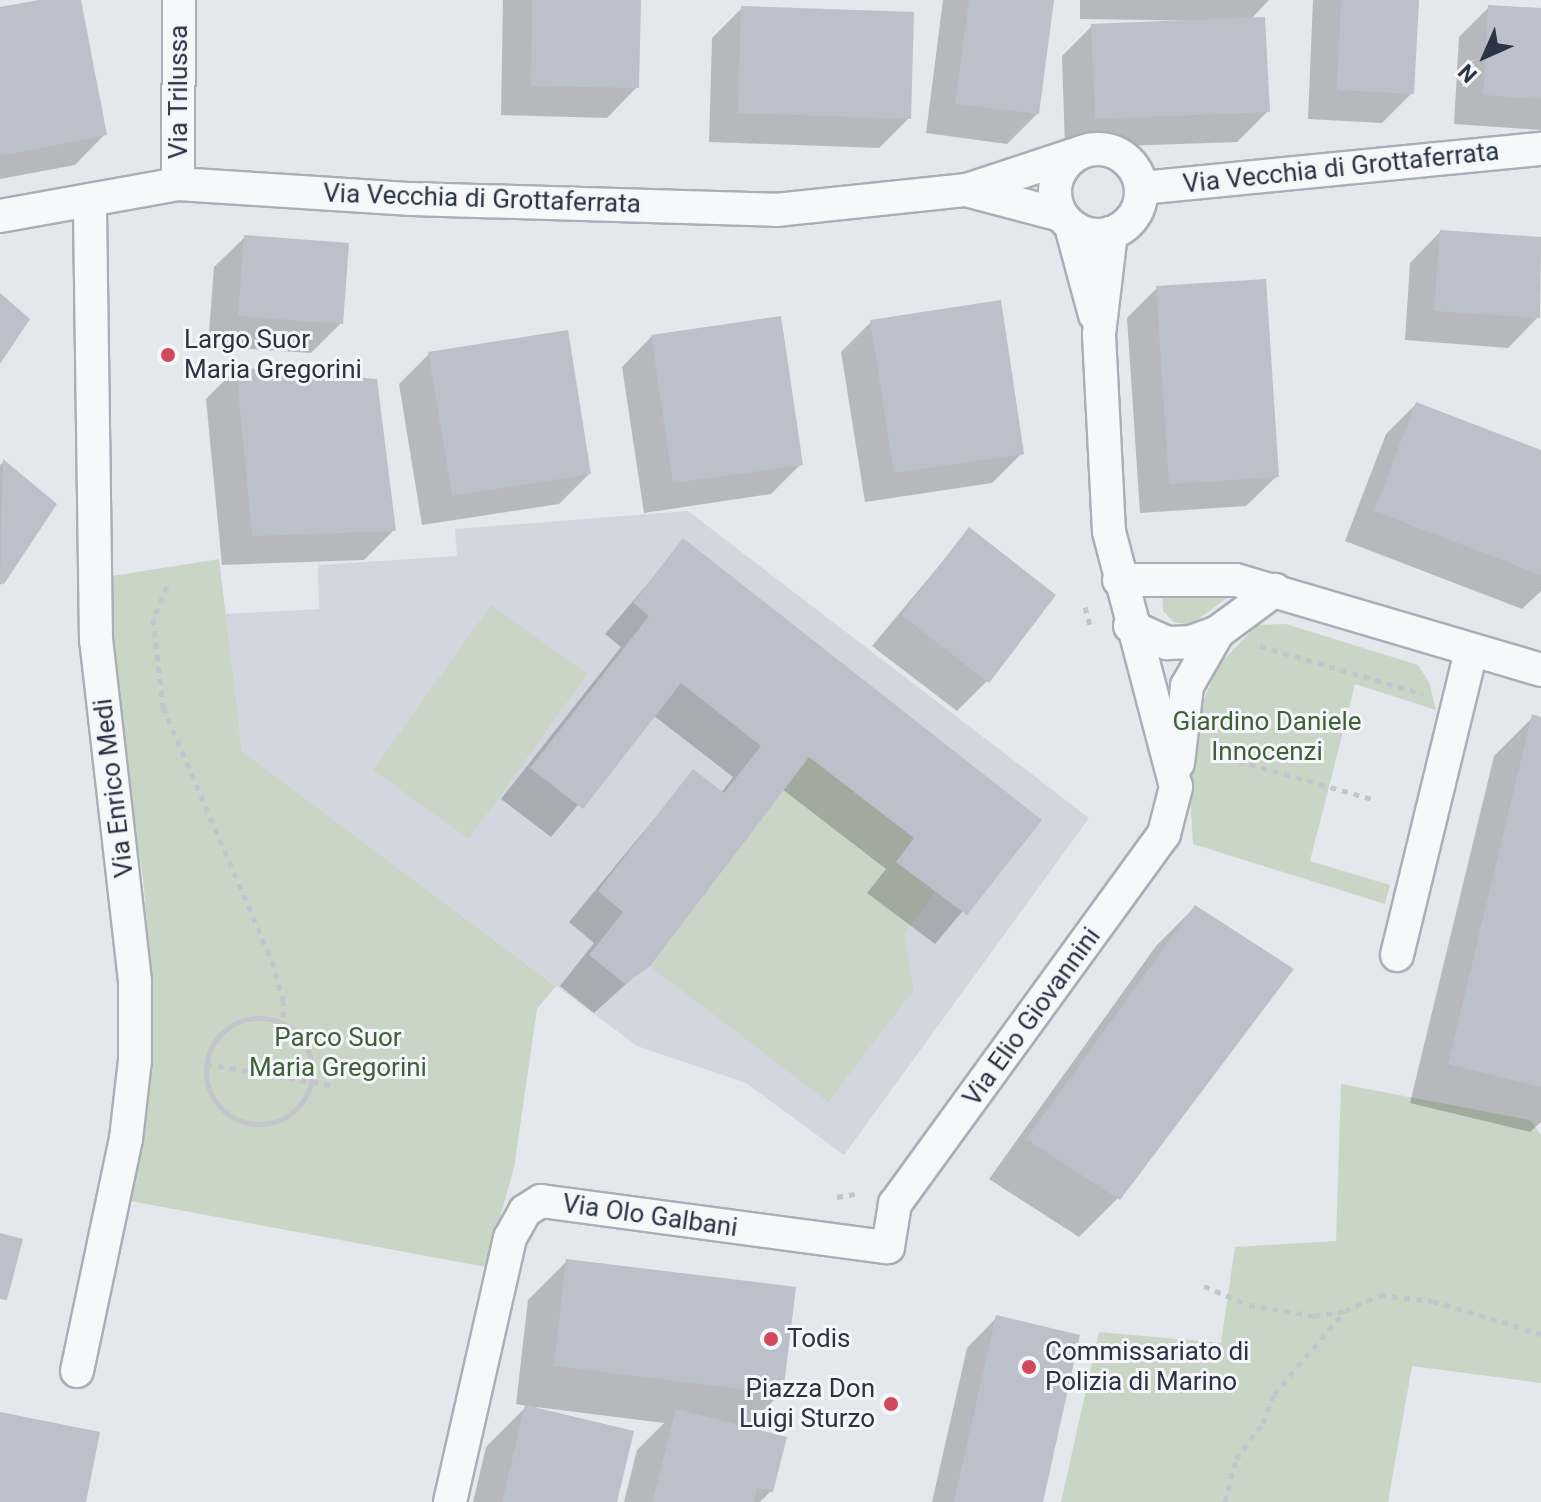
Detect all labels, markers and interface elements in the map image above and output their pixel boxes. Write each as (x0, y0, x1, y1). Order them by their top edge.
north arrow (1445, 16, 1525, 96)
street label: Via Trilussa (163, 25, 195, 159)
text: N (1453, 59, 1482, 88)
street label: Via Vecchia di Grottaferrata (1181, 136, 1501, 200)
street label: Via Vecchia di Grottaferrata (323, 178, 641, 220)
place label: Largo Suor Maria Gregorini (184, 324, 362, 386)
marker: Largo Suor Maria Gregorini (159, 346, 177, 364)
street label: Via Enrico Medi (88, 697, 140, 879)
park label: Giardino Daniele Innocenzi (1172, 706, 1362, 768)
street label: Via Elio Giovannini (957, 922, 1107, 1112)
park label: Parco Suor Maria Gregorini (249, 1022, 427, 1084)
street label: Via Olo Galbani (560, 1188, 740, 1244)
place label: Todis (787, 1323, 850, 1355)
marker: Todis (762, 1330, 780, 1348)
place label: Commissariato di Polizia di Marino (1045, 1336, 1249, 1398)
marker: Commissariato di Polizia di Marino (1020, 1358, 1038, 1376)
place label: Piazza Don Luigi Sturzo (739, 1373, 875, 1434)
marker: Piazza Don Luigi Sturzo (882, 1395, 900, 1413)

